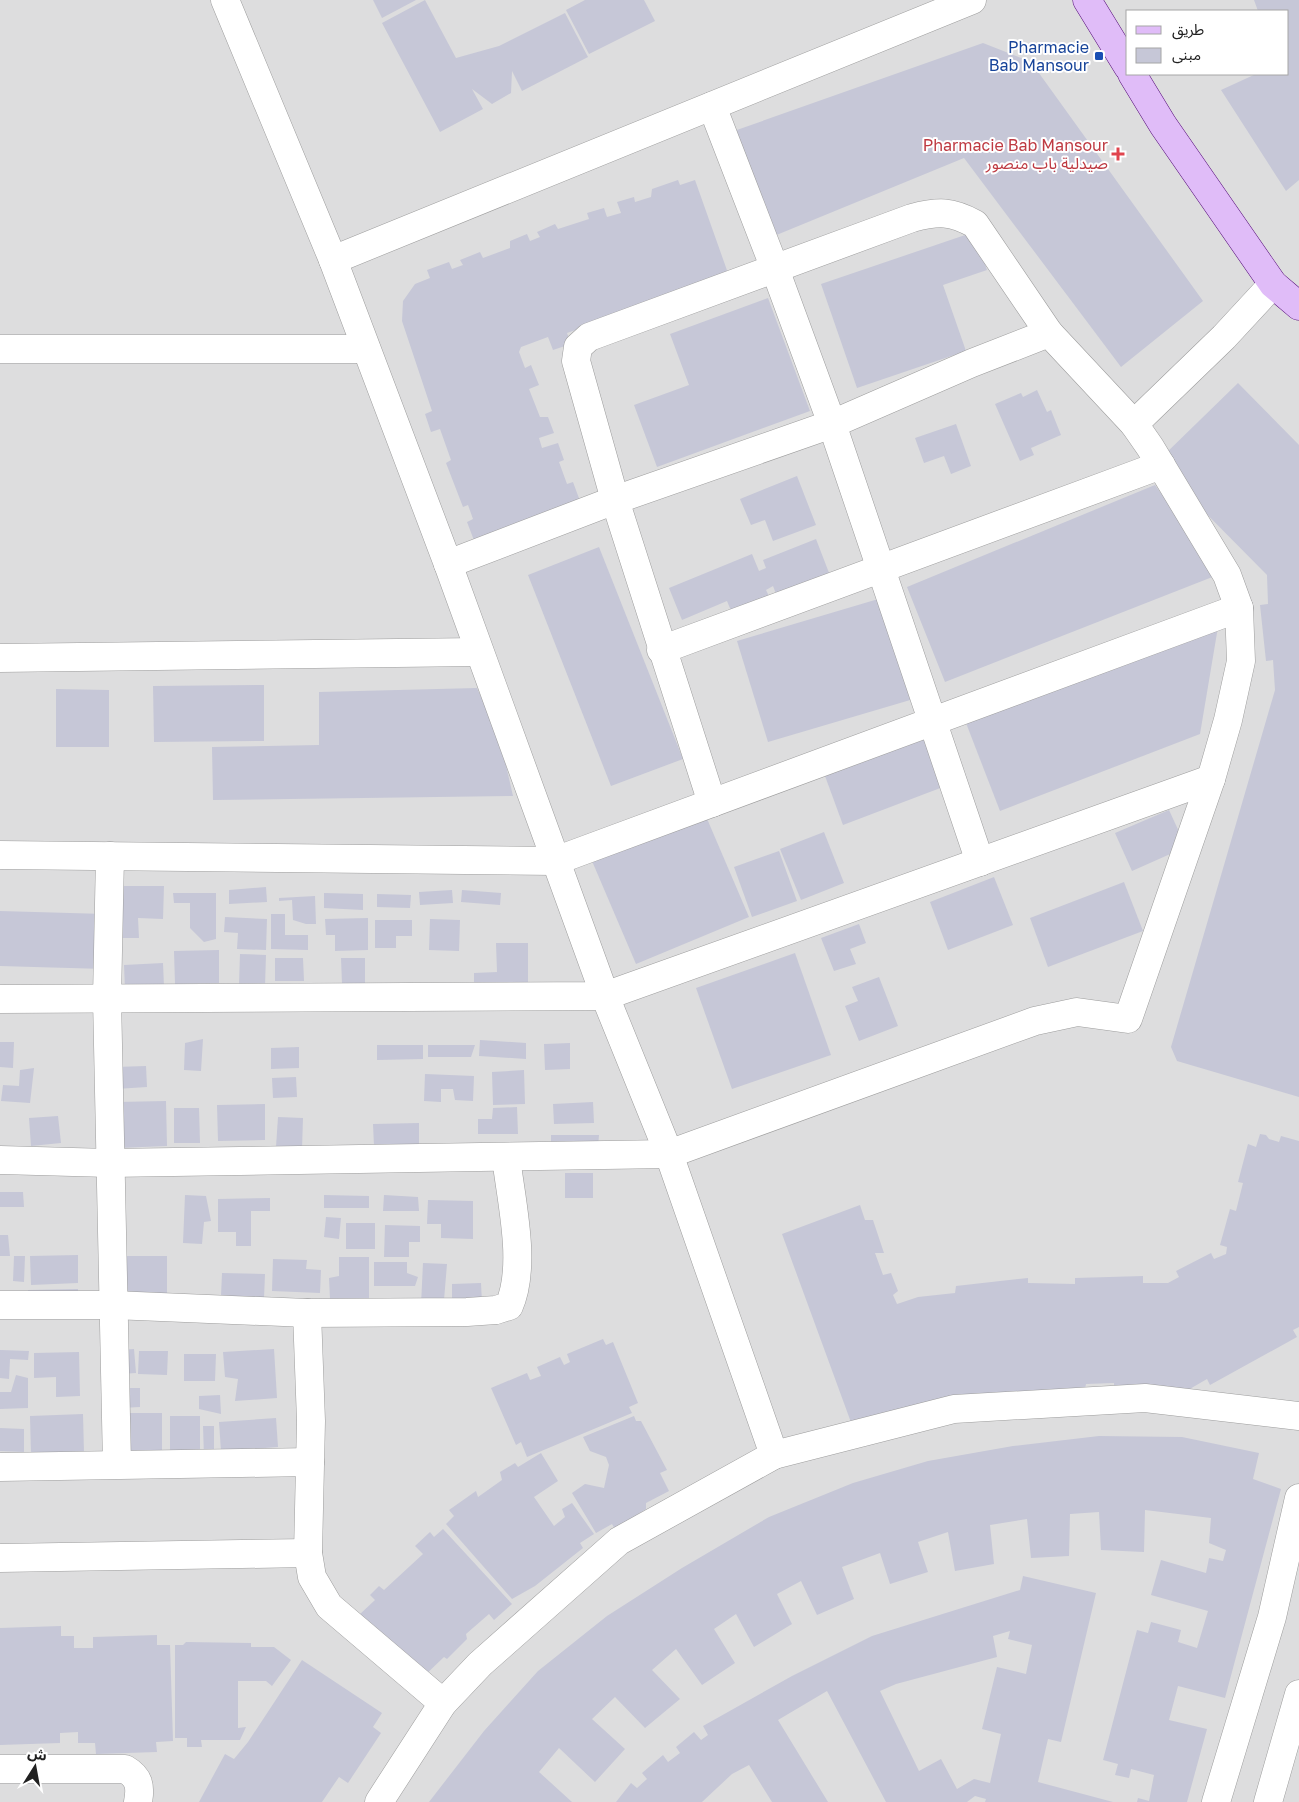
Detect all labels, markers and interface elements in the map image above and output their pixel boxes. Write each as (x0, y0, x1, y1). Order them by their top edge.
legend (1126, 10, 1289, 75)
text: طريق (1172, 20, 1204, 40)
place label: Pharmacie Bab Mansour (989, 37, 1089, 75)
text: مبنى (1172, 45, 1201, 64)
marker: Pharmacie Bab Mansour (1093, 50, 1105, 62)
place label: Pharmacie Bab Mansour صيدلية باب منصور (923, 135, 1108, 173)
marker: Pharmacie Bab Mansour صيدلية باب منصور (1112, 148, 1124, 160)
north arrow (10, 1742, 60, 1792)
text: ش (27, 1744, 49, 1764)

